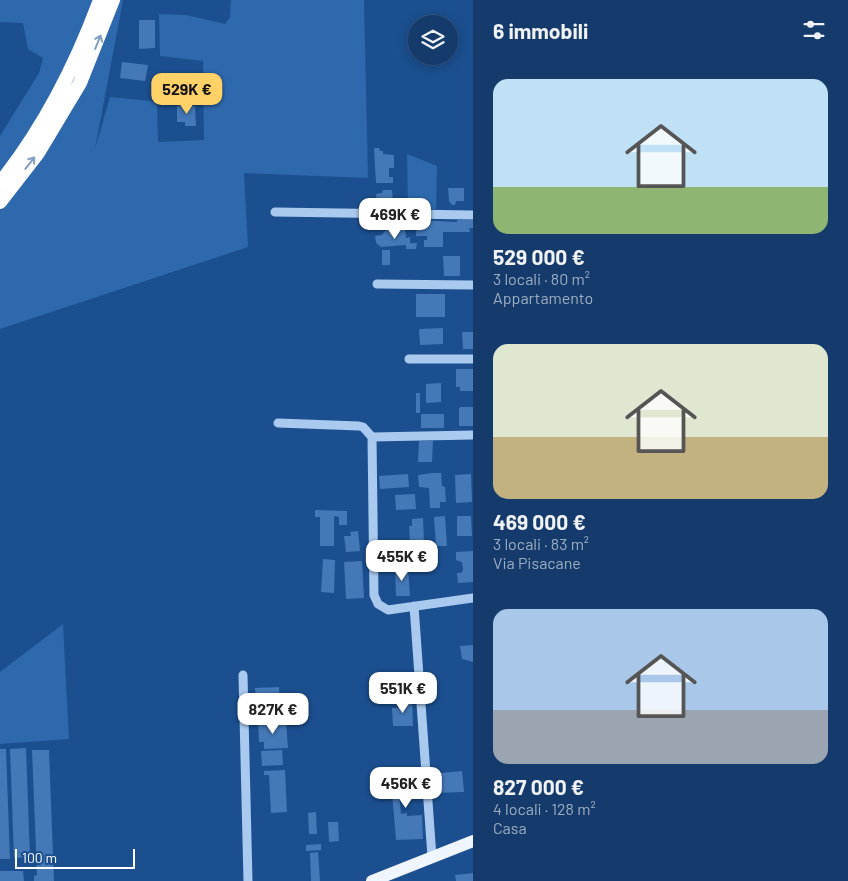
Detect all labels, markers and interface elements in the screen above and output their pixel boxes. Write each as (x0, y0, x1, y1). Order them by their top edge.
map controls (408, 15, 458, 65)
button: layers (408, 15, 458, 65)
icon: filters (800, 16, 828, 44)
text: 6 immobili (493, 18, 588, 43)
one-way arrow (93, 35, 103, 50)
pin: 529K € (146, 72, 228, 115)
text: 529K € (162, 79, 212, 98)
icon: home (616, 111, 706, 201)
one-way arrow (25, 156, 35, 170)
pin: 469K € (354, 198, 436, 240)
text: 469K € (370, 204, 420, 223)
text: 529 000 € (493, 244, 585, 269)
text: 3 locali · 80 m² (493, 269, 590, 288)
text: Appartamento (493, 288, 593, 307)
icon: home (616, 376, 706, 466)
text: 469 000 € (493, 509, 586, 534)
text: 3 locali · 83 m² (493, 534, 589, 553)
pin: 455K € (361, 540, 443, 582)
text: 455K € (377, 546, 427, 565)
text: Via Pisacane (493, 553, 581, 572)
icon: home (616, 641, 706, 731)
pin: 551K € (362, 672, 444, 714)
text: 551K € (380, 678, 426, 697)
pin: 827K € (232, 692, 314, 735)
text: 827K € (249, 699, 297, 718)
pin: 456K € (365, 766, 447, 809)
text: 456K € (381, 773, 431, 792)
text: 827 000 € (493, 774, 584, 799)
text: 4 locali · 128 m² (493, 799, 596, 818)
text: Casa (493, 818, 527, 837)
scale bar (15, 846, 135, 869)
text: 100 m (22, 849, 57, 866)

